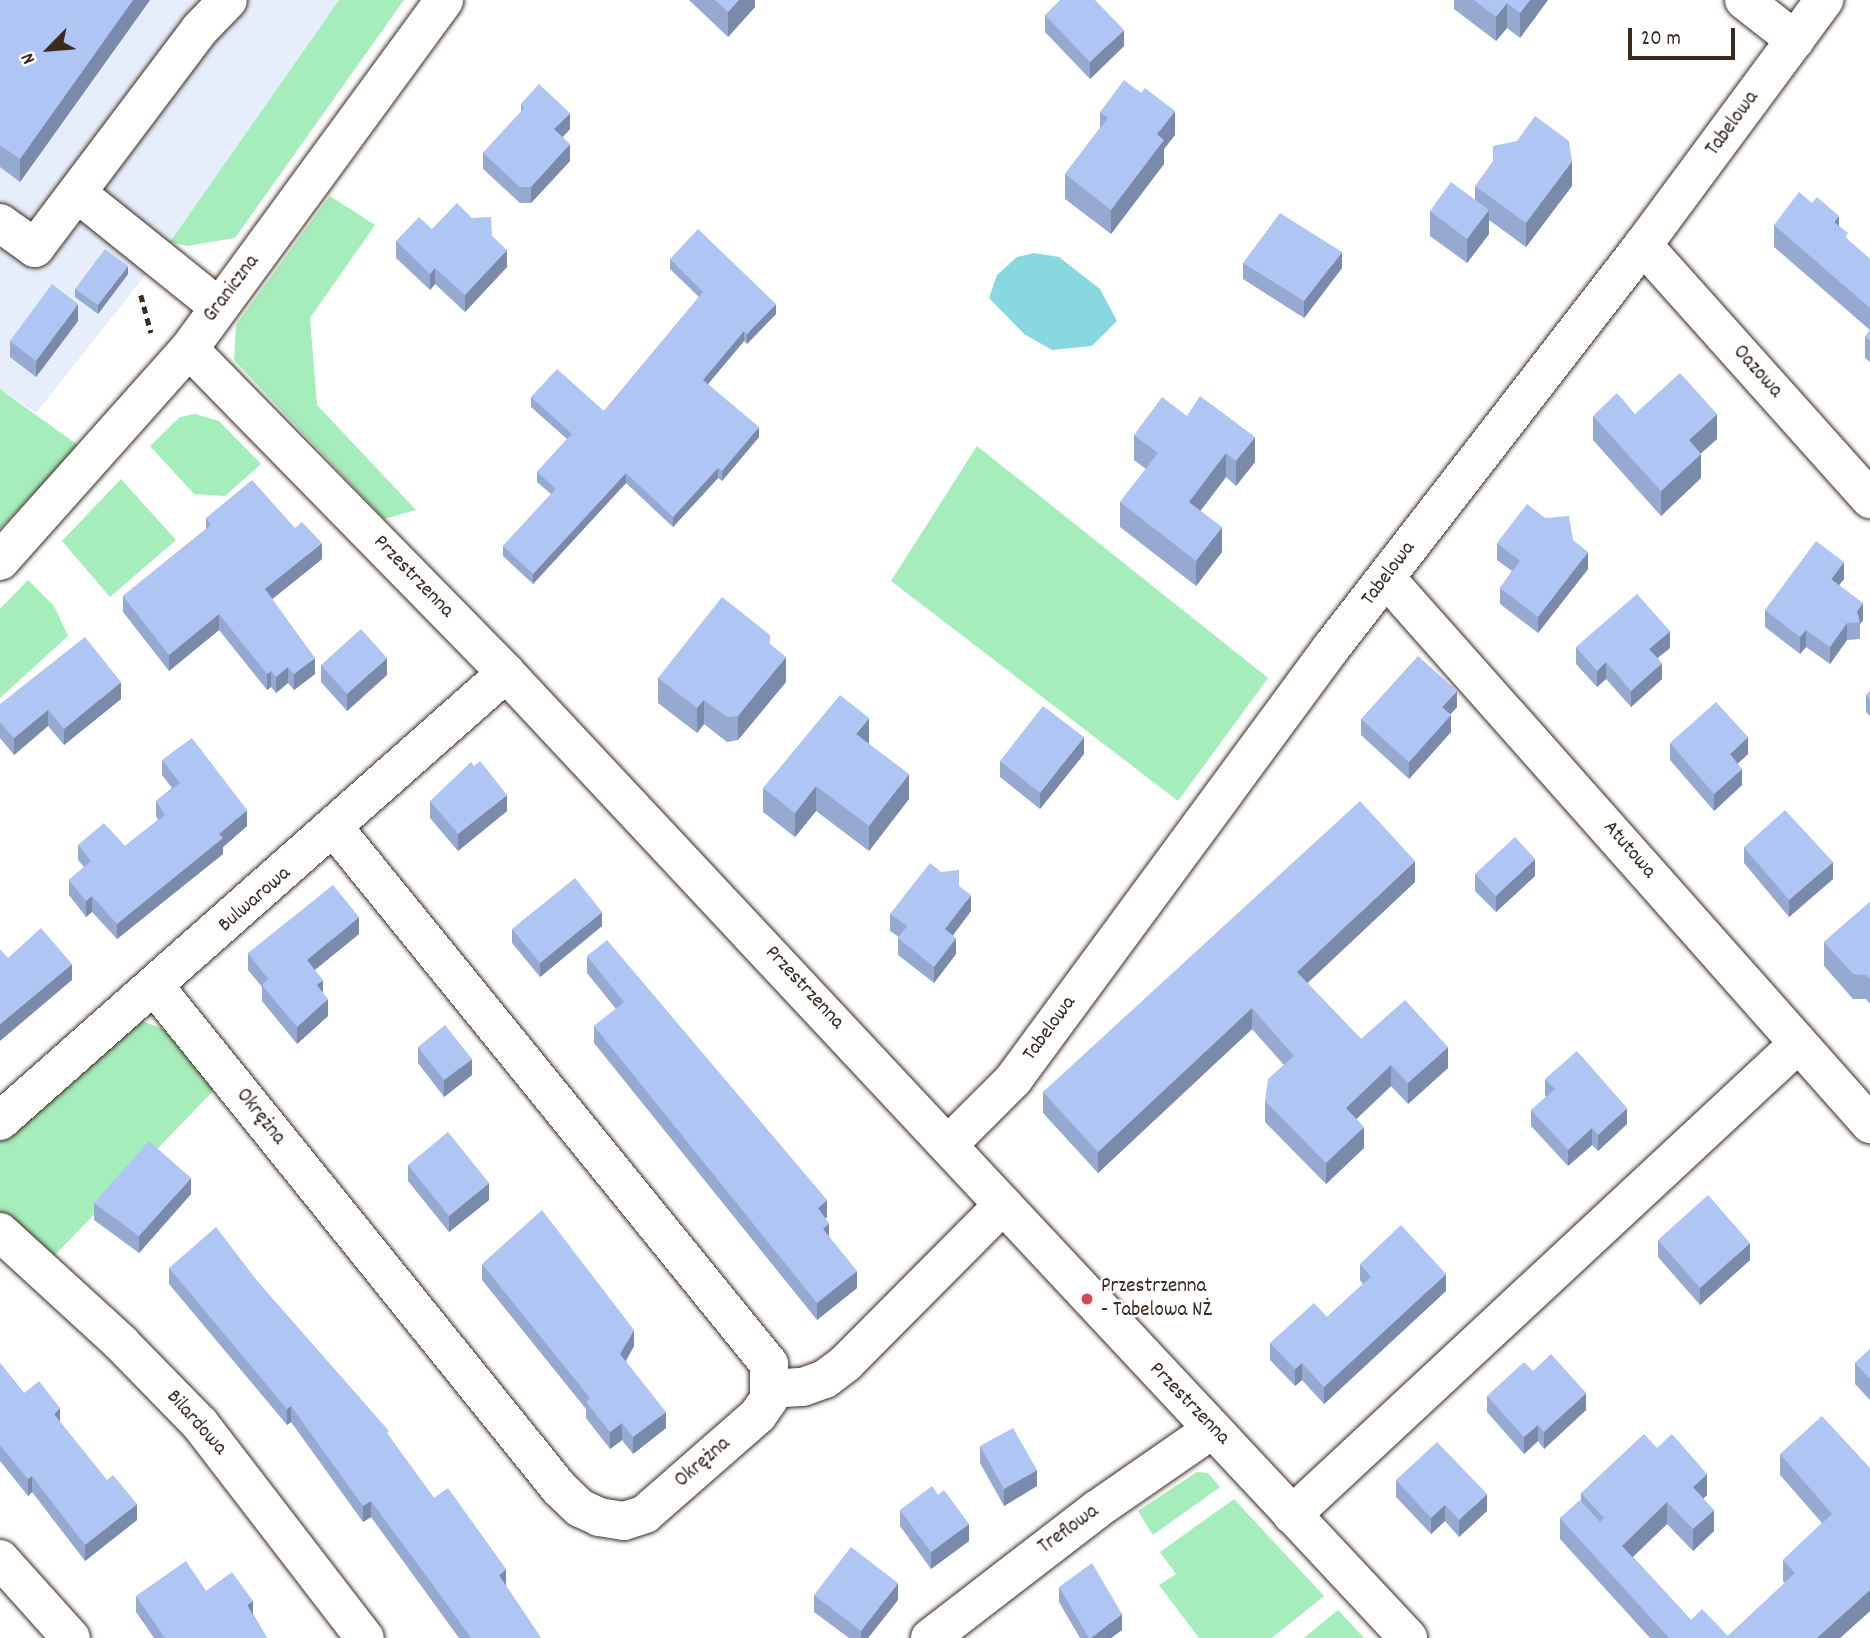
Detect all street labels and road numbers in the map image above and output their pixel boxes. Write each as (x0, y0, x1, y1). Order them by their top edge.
street label: Tabelowa (1701, 87, 1765, 161)
street label: Graniczna (199, 250, 265, 328)
street label: Oazowa (1727, 340, 1787, 404)
street label: Przestrzenna (367, 530, 459, 624)
street label: Tabelowa (1357, 537, 1421, 611)
street label: Atutowa (1597, 816, 1661, 884)
street label: Bulwarowa (214, 862, 296, 938)
street label: Przestrzenna (759, 941, 849, 1035)
street label: Tabelowa (1018, 992, 1082, 1066)
street label: Okrężna (230, 1084, 290, 1150)
street label: Przestrzenna (1143, 1357, 1235, 1451)
street label: Bilardowa (160, 1385, 232, 1461)
street label: Okrężna (670, 1432, 736, 1494)
street label: Treflowa (1034, 1500, 1104, 1560)

